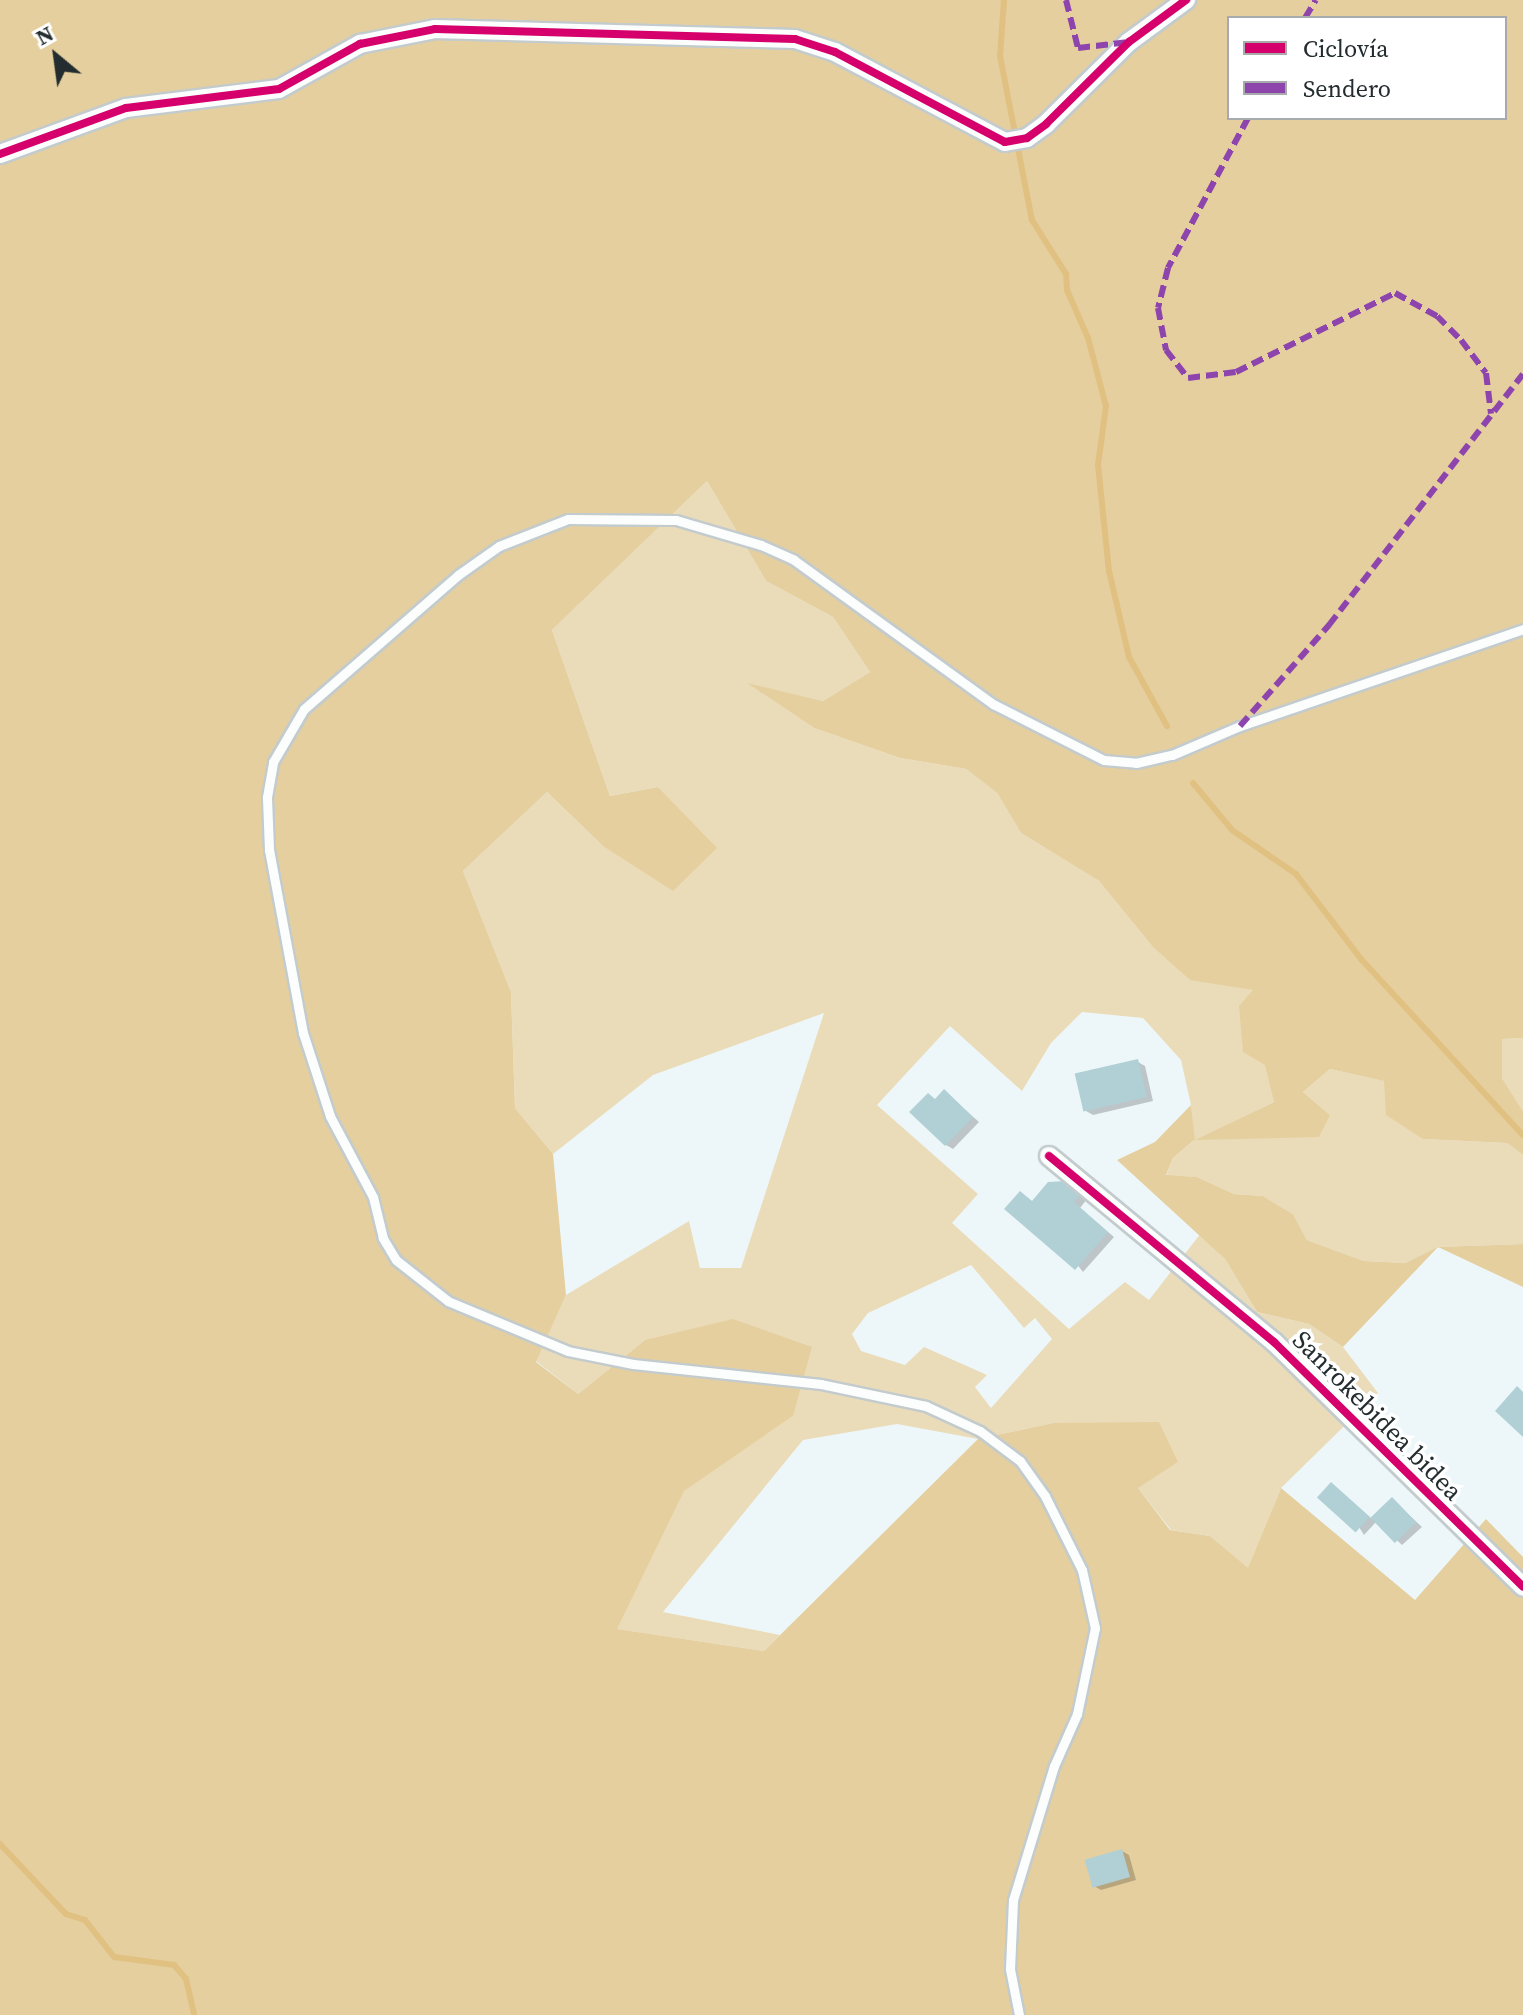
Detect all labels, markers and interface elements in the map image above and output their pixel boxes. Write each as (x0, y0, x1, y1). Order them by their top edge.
north arrow (16, 16, 96, 96)
legend (1227, 16, 1507, 120)
text: N (30, 18, 59, 52)
text: Ciclovía (1303, 32, 1389, 65)
text: Sendero (1303, 72, 1391, 105)
street label: Sanrokebidea bidea (1286, 1325, 1468, 1507)

